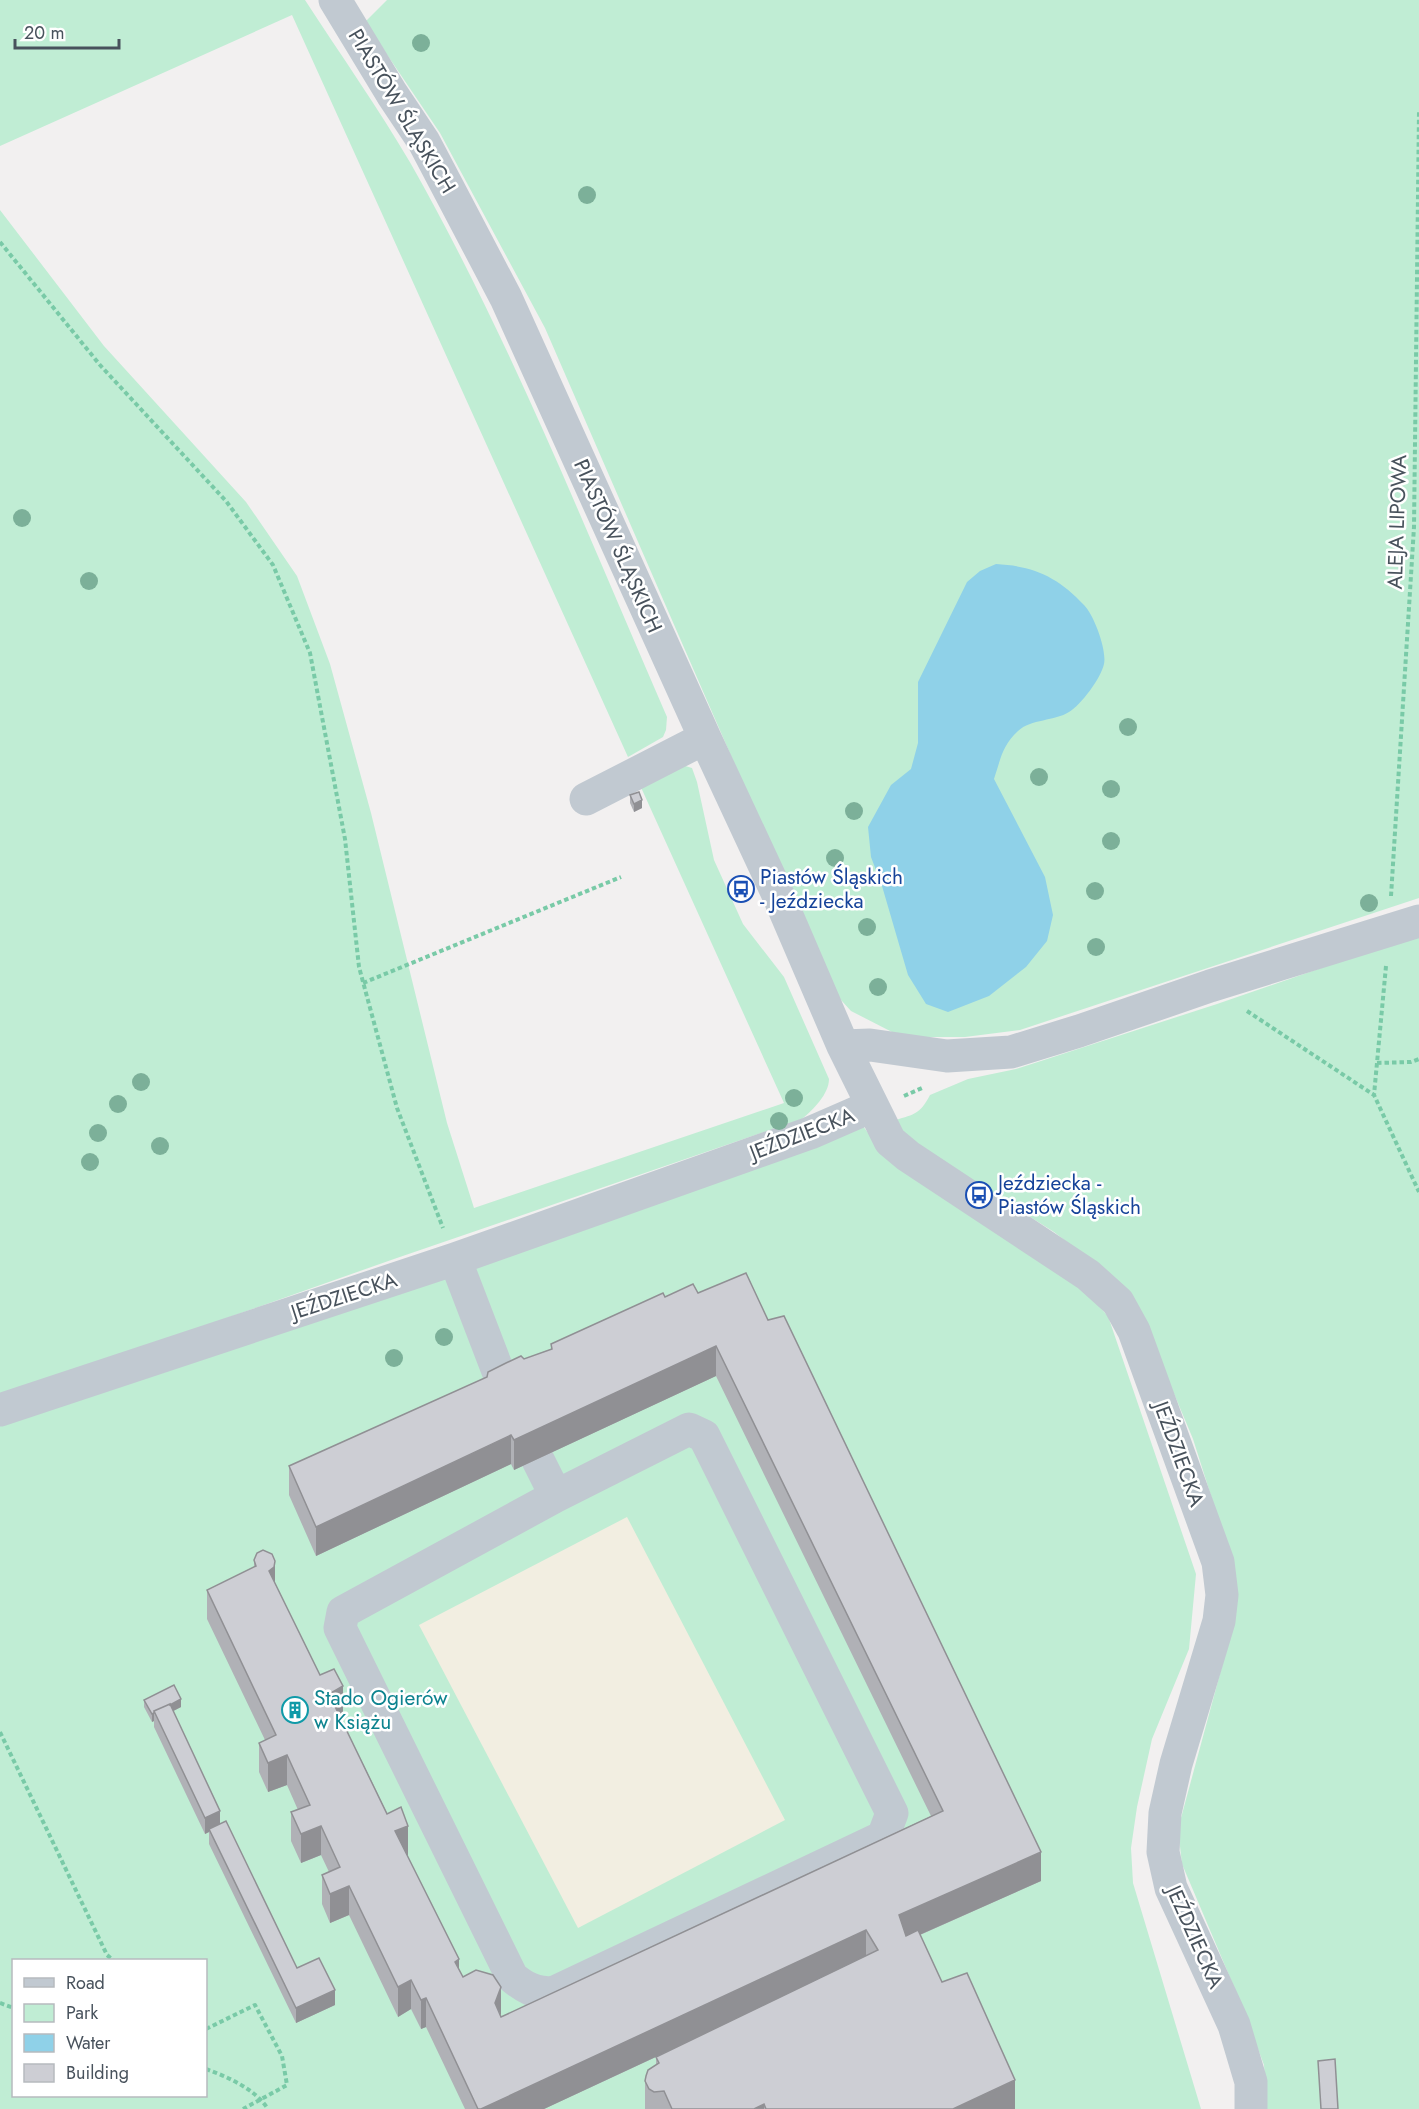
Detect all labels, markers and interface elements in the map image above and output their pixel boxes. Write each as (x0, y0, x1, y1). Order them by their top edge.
scale bar (15, 12, 118, 50)
text: 20 m (24, 20, 64, 46)
street label: PIASTÓW ŚLĄSKICH (341, 23, 463, 199)
street label: PIASTÓW ŚLĄSKICH (566, 454, 670, 638)
street label: ALEJA LIPOWA (1380, 454, 1414, 590)
place label: Piastów Śląskich - Jeździecka (760, 862, 903, 916)
bus stop icon: Piastów Śląskich - Jeździecka (726, 874, 756, 904)
street label: JEŹDZIECKA (743, 1100, 859, 1169)
place label: Jeździecka - Piastów Śląskich (995, 1168, 1141, 1222)
bus stop icon: Jeździecka - Piastów Śląskich (964, 1180, 994, 1210)
street label: JEŹDZIECKA (284, 1265, 401, 1328)
street label: JEŹDZIECKA (1145, 1394, 1212, 1511)
place label: Stado Ogierów w Książu (314, 1683, 448, 1737)
building icon: Stado Ogierów w Książu (280, 1695, 310, 1725)
street label: JEŹDZIECKA (1158, 1878, 1231, 1993)
legend (12, 1959, 207, 2097)
text: Road (66, 1970, 105, 1996)
text: Park (66, 2000, 98, 2026)
text: Water (66, 2030, 111, 2056)
text: Building (66, 2060, 129, 2086)

